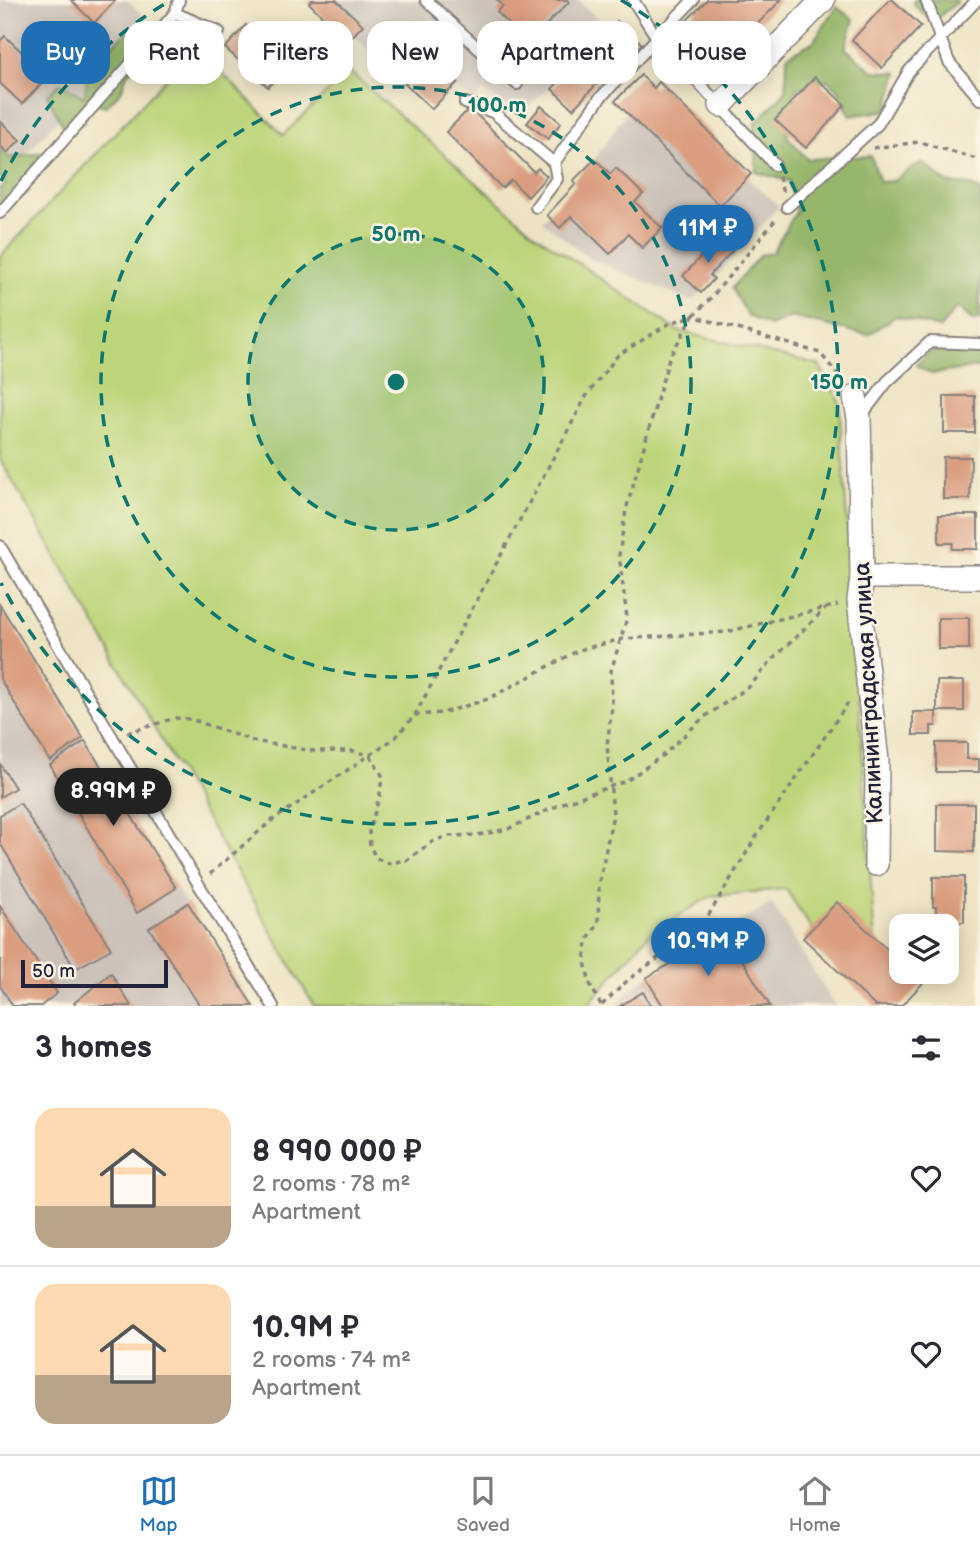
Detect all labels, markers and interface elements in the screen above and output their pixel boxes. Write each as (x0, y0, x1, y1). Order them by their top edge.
chip: Buy (21, 21, 110, 84)
chip: Rent (124, 21, 224, 84)
chip: Filters (238, 21, 353, 84)
chip: New (367, 21, 463, 84)
chip: Apartment (477, 21, 638, 84)
chip: House (652, 21, 771, 84)
text: 100 m (468, 93, 526, 118)
pin: 11M ₽ (659, 205, 757, 265)
text: 11M ₽ (679, 214, 737, 242)
text: 50 m (372, 222, 420, 247)
centre of rings (384, 370, 408, 394)
text: 150 m (810, 370, 868, 395)
street label: Калининградская улица (848, 561, 890, 825)
pin: 8.99M ₽ (48, 768, 178, 828)
text: 8.99M ₽ (70, 777, 156, 805)
map controls (889, 914, 959, 984)
button: layers (889, 914, 959, 984)
pin: 10.9M ₽ (643, 918, 773, 978)
text: 10.9M ₽ (667, 927, 749, 955)
scale bar (21, 957, 168, 989)
text: 50 m (32, 960, 75, 983)
icon: filters (907, 1029, 945, 1067)
text: 3 homes (35, 1030, 152, 1066)
text: 8 990 000 ₽ (252, 1134, 422, 1170)
icon: home (91, 1136, 175, 1220)
icon: heart (907, 1159, 945, 1197)
text: 2 rooms · 78 m² (252, 1170, 410, 1198)
text: Apartment (252, 1198, 361, 1226)
text: 10.9M ₽ (252, 1310, 359, 1346)
icon: home (91, 1312, 175, 1396)
icon: heart (907, 1335, 945, 1373)
text: 2 rooms · 74 m² (252, 1346, 411, 1374)
text: Apartment (252, 1374, 361, 1402)
tab: Map (139, 1472, 178, 1537)
tab: Saved (457, 1472, 510, 1537)
tab: Home (789, 1472, 841, 1537)

